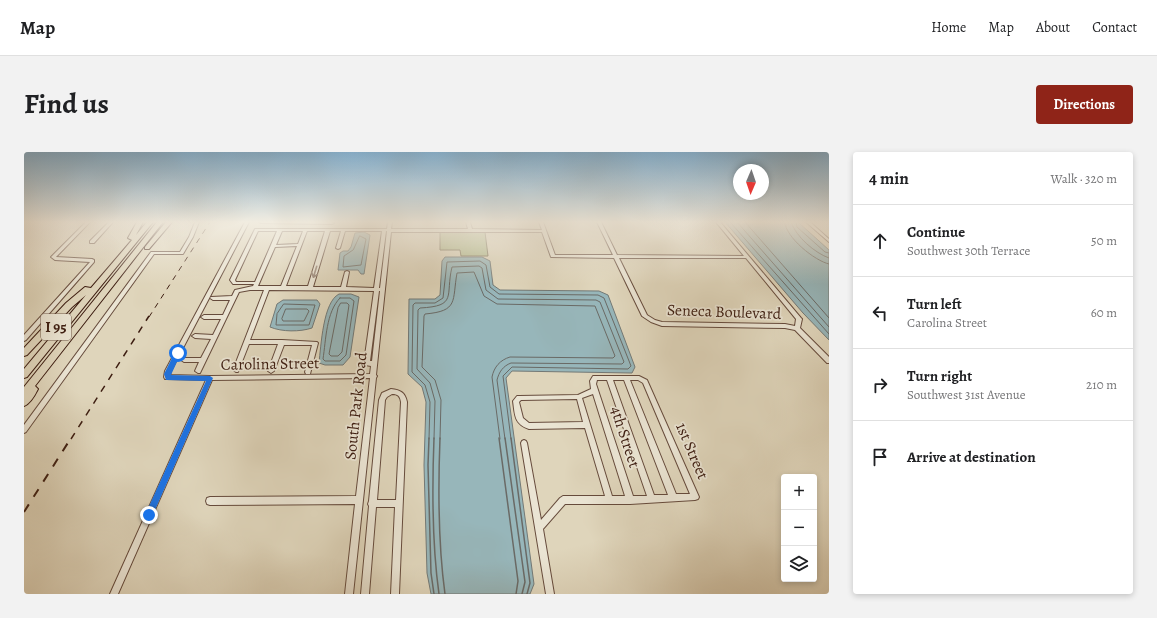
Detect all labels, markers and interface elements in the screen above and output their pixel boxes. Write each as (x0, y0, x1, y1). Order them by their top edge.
text: Map (20, 15, 55, 41)
text: Home (931, 18, 966, 37)
text: Map (988, 18, 1014, 37)
text: About (1036, 18, 1070, 37)
text: Contact (1092, 18, 1137, 37)
text: Find us (24, 85, 109, 123)
button: Directions (1036, 85, 1133, 124)
north arrow (733, 164, 769, 200)
text: 4 min (869, 167, 909, 190)
text: Walk · 320 m (1051, 170, 1117, 187)
text: Continue (907, 222, 965, 242)
icon: ahead (869, 230, 891, 252)
text: 50 m (1091, 232, 1117, 249)
text: Southwest 30th Terrace (907, 242, 1030, 259)
one-way arrow (311, 266, 318, 279)
text: Turn left (907, 294, 962, 314)
street label: Seneca Boulevard (666, 299, 782, 325)
icon: left (869, 302, 891, 324)
text: 60 m (1091, 304, 1117, 321)
road number: I 95 (41, 314, 71, 340)
text: Carolina Street (907, 314, 987, 331)
route start (169, 344, 187, 362)
street label: South Park Road (339, 351, 373, 461)
street label: Carolina Street (221, 352, 319, 376)
text: Turn right (907, 366, 972, 386)
icon: right (869, 374, 891, 396)
text: 210 m (1086, 376, 1117, 393)
text: Southwest 31st Avenue (907, 386, 1026, 403)
street label: 4th Street (605, 403, 645, 471)
street label: 1st Street (670, 419, 714, 483)
icon: arrive (869, 446, 891, 468)
text: Arrive at destination (907, 447, 1036, 467)
map controls (781, 474, 817, 582)
button: + (781, 474, 817, 510)
route end (140, 506, 158, 524)
button: − (781, 510, 817, 546)
button: layers (781, 546, 817, 582)

